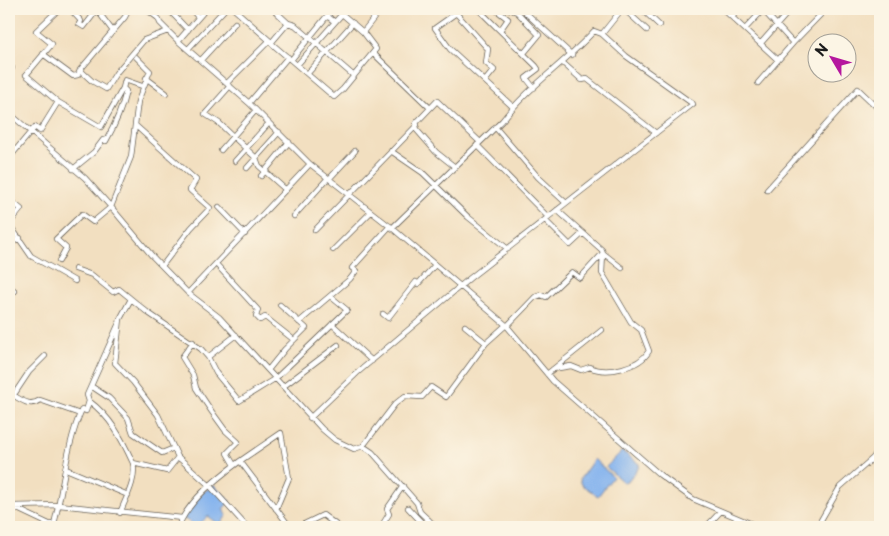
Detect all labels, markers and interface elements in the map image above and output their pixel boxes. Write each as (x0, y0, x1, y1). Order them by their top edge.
north arrow (806, 32, 856, 82)
text: N (810, 39, 833, 61)

